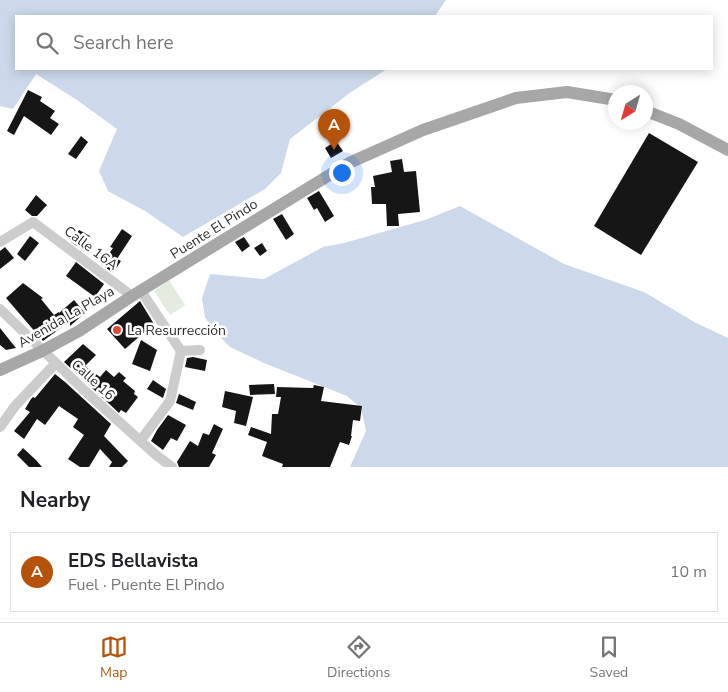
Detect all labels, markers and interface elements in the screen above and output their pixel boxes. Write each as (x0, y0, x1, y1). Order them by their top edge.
search box (15, 15, 713, 70)
icon: search (33, 29, 61, 57)
text: Search here (73, 30, 174, 56)
north arrow (608, 85, 653, 130)
pin: A (318, 109, 350, 150)
your location (329, 160, 355, 186)
street label: Puente El Pindo (167, 194, 262, 264)
street label: Calle 16A (60, 221, 122, 275)
street label: Avenida La Playa (14, 282, 118, 352)
place label: La Resurrección (127, 321, 226, 340)
marker: La Resurrección (111, 324, 123, 336)
street label: Calle 16 (67, 355, 119, 405)
text: Nearby (20, 486, 90, 514)
text: EDS Bellavista (68, 548, 198, 574)
text: A (31, 561, 43, 583)
text: 10 m (670, 561, 707, 583)
text: Fuel · Puente El Pindo (68, 574, 225, 596)
tab: Map (100, 633, 128, 682)
tab: Directions (327, 633, 390, 682)
tab: Saved (590, 633, 628, 682)

